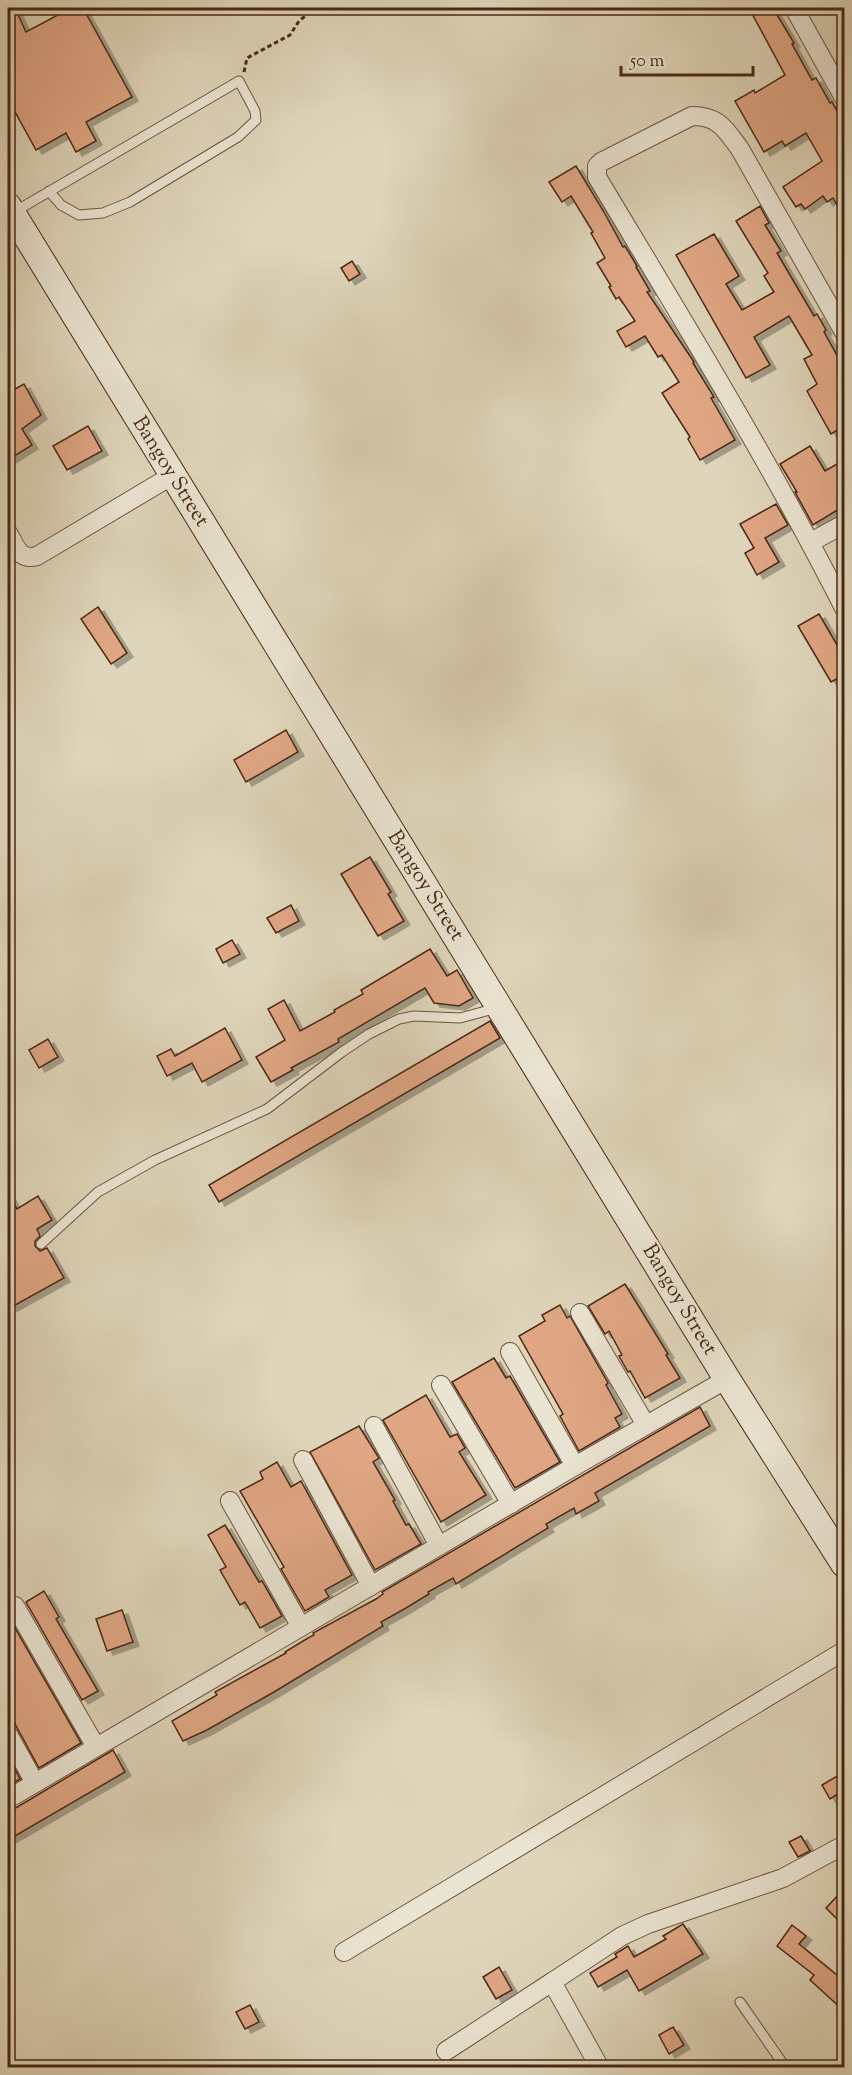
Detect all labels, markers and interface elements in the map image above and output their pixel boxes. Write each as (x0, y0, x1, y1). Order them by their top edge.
scale bar (621, 39, 753, 77)
text: 50 m (629, 49, 665, 75)
street label: Bangoy Street (124, 411, 216, 533)
street label: Bangoy Street (379, 825, 471, 947)
street label: Bangoy Street (634, 1239, 724, 1361)

